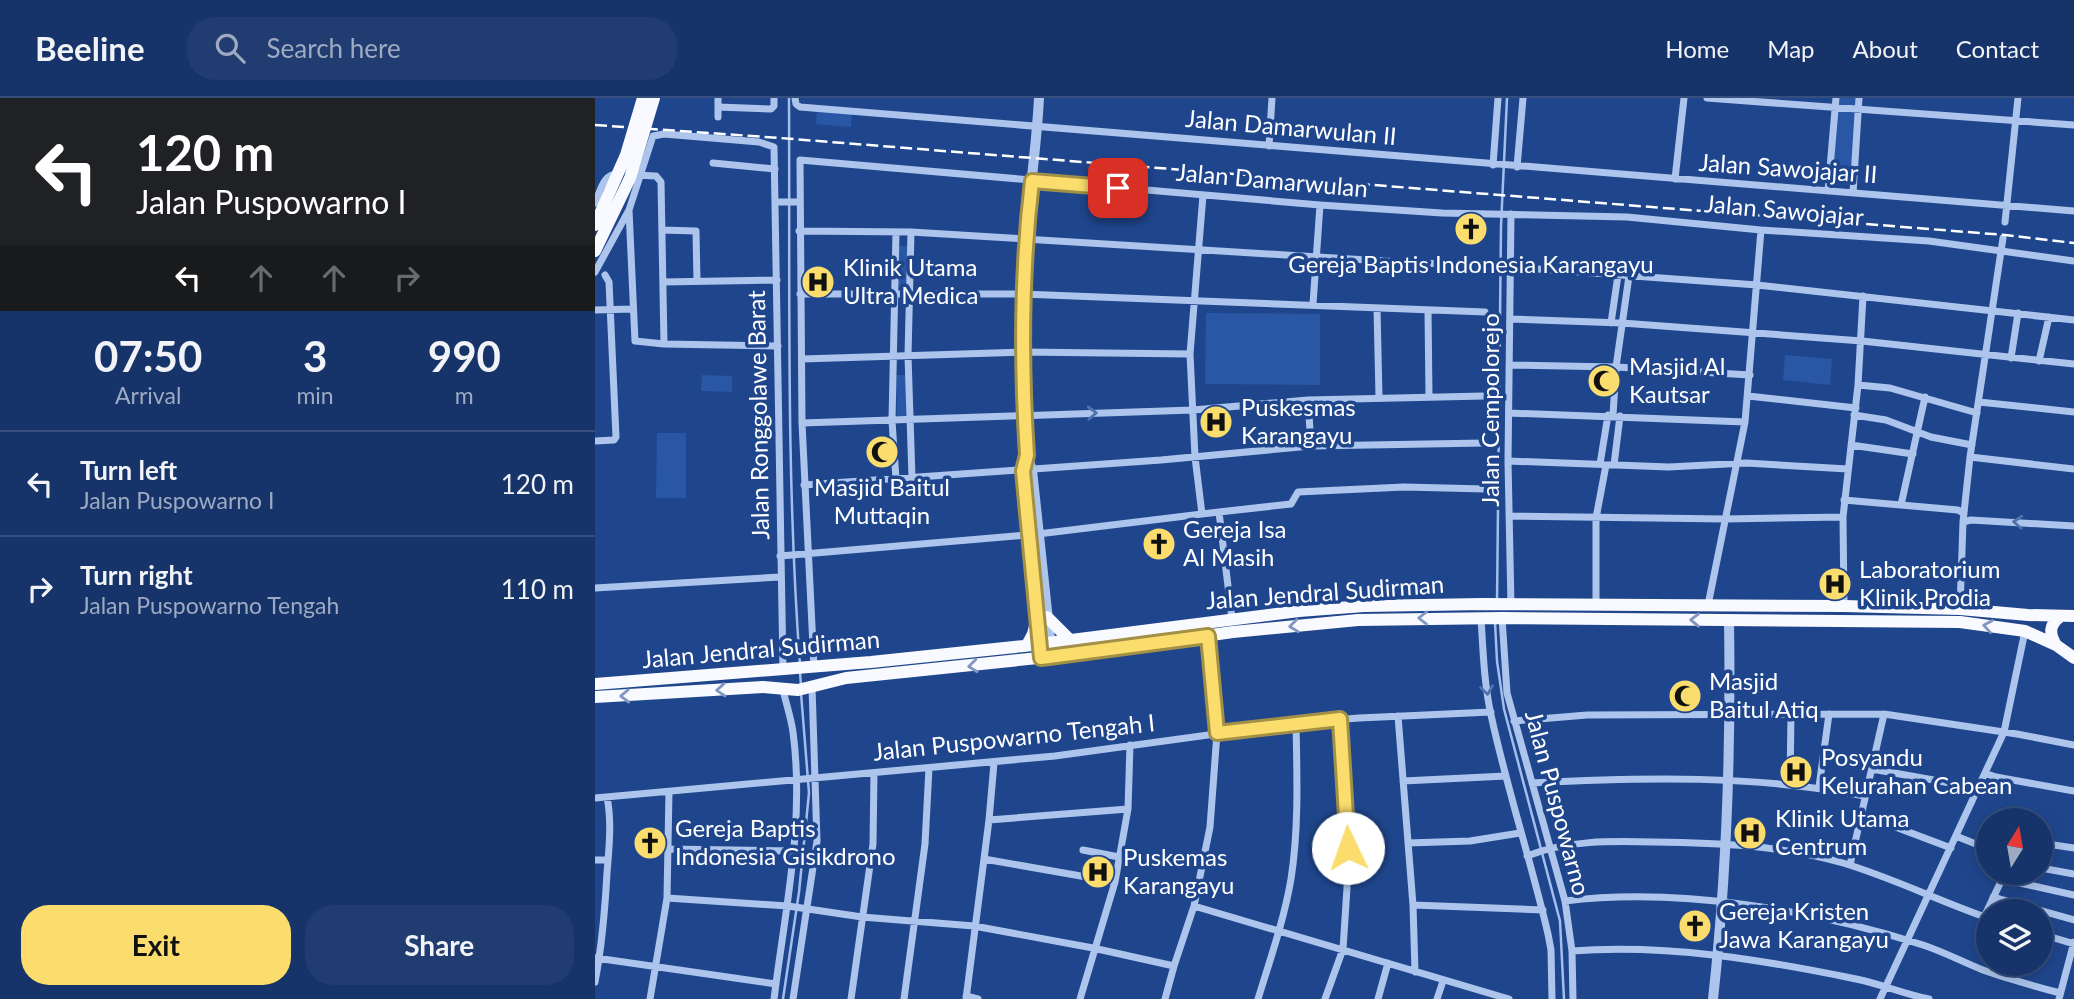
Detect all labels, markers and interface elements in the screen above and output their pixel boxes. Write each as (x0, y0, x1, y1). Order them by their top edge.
search box (187, 17, 677, 80)
text: Beeline (35, 28, 145, 68)
icon: search (211, 29, 249, 67)
text: Search here (267, 32, 401, 64)
text: Home (1665, 34, 1729, 63)
text: Map (1767, 34, 1815, 63)
text: About (1853, 34, 1918, 63)
text: Contact (1956, 34, 2039, 63)
street label: Jalan Damarwulan II (1184, 103, 1398, 150)
text: 120 m (136, 123, 274, 181)
icon: left (21, 126, 112, 217)
street label: Jalan Sawojajar II (1698, 147, 1878, 188)
street label: Jalan Damarwulan (1175, 157, 1369, 202)
pin (1088, 158, 1148, 218)
icon: arrive (1099, 169, 1137, 207)
text: Jalan Puspowarno I (136, 182, 407, 221)
street label: Jalan Sawojajar (1703, 188, 1865, 231)
church icon: Gereja Baptis Indonesia Karangayu (1452, 210, 1490, 248)
place label: Gereja Baptis Indonesia Karangayu (1288, 249, 1654, 278)
place label: Klinik Utama Ultra Medica (843, 252, 978, 309)
icon: left (169, 259, 207, 297)
icon: ahead (242, 259, 280, 297)
icon: ahead (315, 259, 353, 297)
icon: right (388, 259, 426, 297)
hospital icon: Klinik Utama Ultra Medica (799, 263, 837, 301)
street label: Jalan Ronggolawe Barat (741, 290, 774, 540)
street label: Jalan Cempolorejo (1475, 313, 1504, 507)
text: 07:50 (94, 331, 202, 381)
text: 3 (303, 331, 327, 381)
text: 990 (428, 331, 501, 381)
place label: Masjid Al Kautsar (1629, 351, 1725, 408)
mosque icon: Masjid Al Kautsar (1585, 362, 1623, 400)
text: Arrival (115, 381, 181, 409)
text: min (296, 381, 334, 409)
text: m (455, 381, 474, 409)
place label: Puskesmas Karangayu (1241, 392, 1356, 449)
hospital icon: Puskesmas Karangayu (1197, 403, 1235, 441)
one-way arrow (1087, 405, 1098, 420)
mosque icon: Masjid Baitul Muttaqin (863, 433, 901, 471)
text: Turn left (80, 454, 177, 486)
icon: left (21, 465, 59, 503)
text: 120 m (501, 468, 574, 500)
place label: Masjid Baitul Muttaqin (814, 472, 950, 529)
text: Jalan Puspowarno I (80, 486, 274, 514)
place label: Gereja Isa Al Masih (1183, 514, 1287, 571)
one-way arrow (2013, 515, 2024, 530)
church icon: Gereja Isa Al Masih (1140, 525, 1178, 563)
place label: Laboratorium Klinik Prodia (1859, 554, 2000, 611)
text: Turn right (80, 559, 193, 591)
hospital icon: Laboratorium Klinik Prodia (1816, 565, 1854, 603)
street label: Jalan Jendral Sudirman (1205, 569, 1445, 614)
icon: right (21, 570, 59, 608)
text: 110 m (501, 573, 574, 605)
text: Jalan Puspowarno Tengah (80, 591, 339, 619)
one-way arrow (1417, 610, 1428, 626)
one-way arrow (1689, 613, 1700, 628)
one-way arrow (1288, 618, 1300, 633)
one-way arrow (1982, 619, 1994, 634)
street label: Jalan Jendral Sudirman (641, 624, 881, 673)
one-way arrow (967, 658, 979, 673)
place label: Masjid Baitul Atiq (1709, 666, 1819, 723)
mosque icon: Masjid Baitul Atiq (1666, 677, 1704, 715)
one-way arrow (716, 682, 727, 697)
one-way arrow (1480, 684, 1495, 696)
one-way arrow (619, 688, 630, 703)
street label: Jalan Puspowarno Tengah I (871, 707, 1156, 766)
street label: Jalan Puspowarno (1520, 707, 1597, 898)
place label: Posyandu Kelurahan Cabean (1821, 742, 2012, 799)
hospital icon: Posyandu Kelurahan Cabean (1777, 753, 1815, 791)
place label: Klinik Utama Centrum (1775, 803, 1909, 860)
north arrow (1976, 808, 2053, 886)
map controls (1976, 808, 2053, 976)
position arrow (1311, 811, 1385, 885)
place label: Gereja Baptis Indonesia Gisikdrono (675, 813, 896, 870)
hospital icon: Klinik Utama Centrum (1731, 814, 1769, 852)
church icon: Gereja Baptis Indonesia Gisikdrono (631, 824, 669, 862)
place label: Puskemas Karangayu (1123, 842, 1235, 899)
hospital icon: Puskemas Karangayu (1079, 853, 1117, 891)
place label: Gereja Kristen Jawa Karangayu (1719, 896, 1889, 953)
button: layers (1976, 899, 2053, 976)
button: Exit (21, 905, 291, 985)
button: Share (305, 905, 574, 985)
church icon: Gereja Kristen Jawa Karangayu (1676, 907, 1714, 945)

